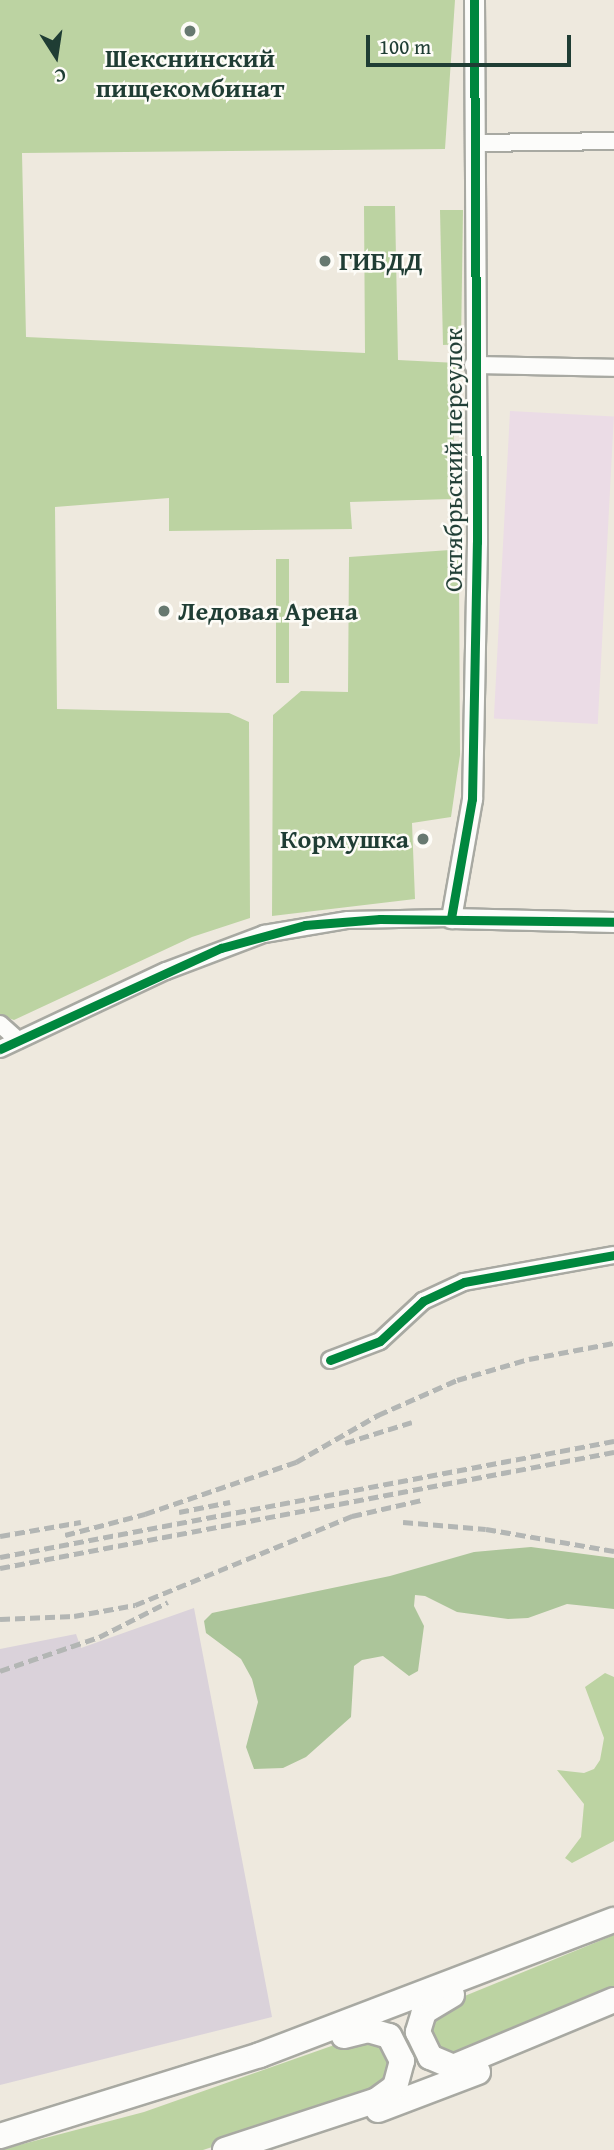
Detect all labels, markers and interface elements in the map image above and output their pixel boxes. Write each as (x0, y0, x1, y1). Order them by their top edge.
north arrow (21, 21, 91, 91)
scale bar (369, 21, 574, 65)
marker: Шекснинский пищекомбинат (182, 23, 198, 39)
text: 100 m (379, 31, 431, 62)
place label: Шекснинский пищекомбинат (96, 42, 284, 104)
text: С (52, 62, 69, 91)
place label: ГИБДД (339, 245, 423, 277)
marker: ГИБДД (317, 253, 333, 269)
street label: Октябрьский переулок (437, 328, 469, 592)
place label: Ледовая Арена (178, 595, 358, 627)
marker: Ледовая Арена (156, 603, 172, 619)
place label: Кормушка (280, 823, 409, 855)
marker: Кормушка (415, 831, 431, 847)

